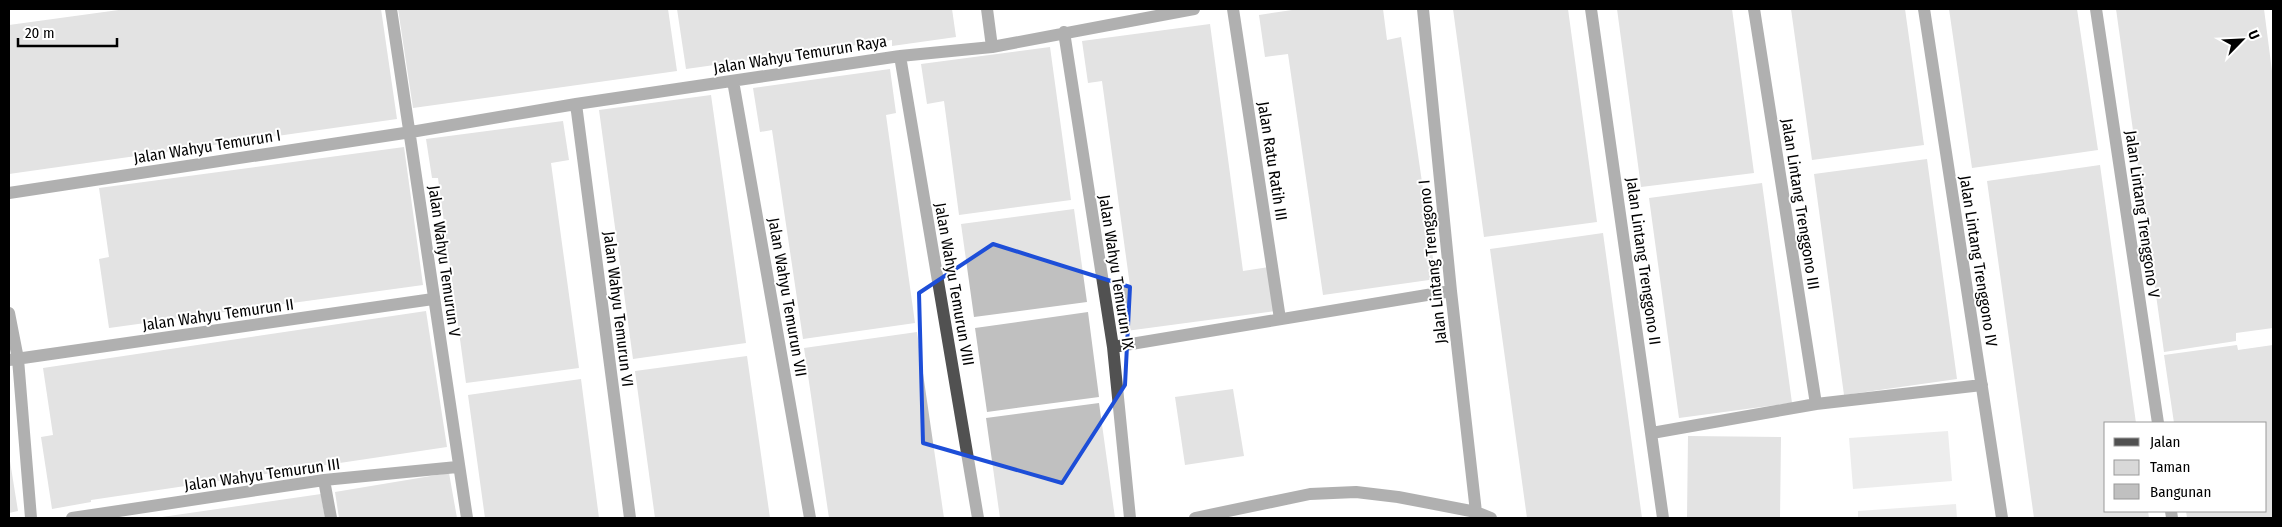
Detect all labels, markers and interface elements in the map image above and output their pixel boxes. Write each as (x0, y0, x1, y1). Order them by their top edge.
scale bar (18, 15, 116, 47)
north arrow (2217, 15, 2267, 65)
text: 20 m (25, 24, 55, 42)
text: U (2244, 28, 2263, 42)
street label: Jalan Wahyu Temurun Raya (712, 31, 888, 78)
street label: Jalan Ratu Ratih III (1254, 100, 1291, 222)
street label: Jalan Lintang Trenggono III (1778, 117, 1823, 291)
street label: Jalan Wahyu Temurun I (132, 125, 282, 167)
street label: Jalan Lintang Trenggono V (2121, 129, 2164, 300)
street label: Jalan Lintang Trenggono IV (1956, 174, 2002, 349)
street label: Jalan Lintang Trenggono II (1622, 176, 1665, 346)
street label: Jalan Lintang Trenggono I (1414, 179, 1451, 345)
street label: Jalan Wahyu Temurun V (424, 184, 465, 339)
street label: Jalan Wahyu Temurun IX (1095, 193, 1138, 351)
street label: Jalan Wahyu Temurun VIII (931, 201, 978, 367)
street label: Jalan Wahyu Temurun VII (764, 216, 811, 378)
street label: Jalan Wahyu Temurun VI (600, 230, 637, 388)
street label: Jalan Wahyu Temurun II (141, 294, 295, 335)
legend (2104, 422, 2267, 512)
text: Jalan (2150, 433, 2180, 451)
street label: Jalan Wahyu Temurun III (183, 454, 341, 495)
text: Taman (2150, 458, 2190, 476)
text: Bangunan (2150, 483, 2211, 501)

